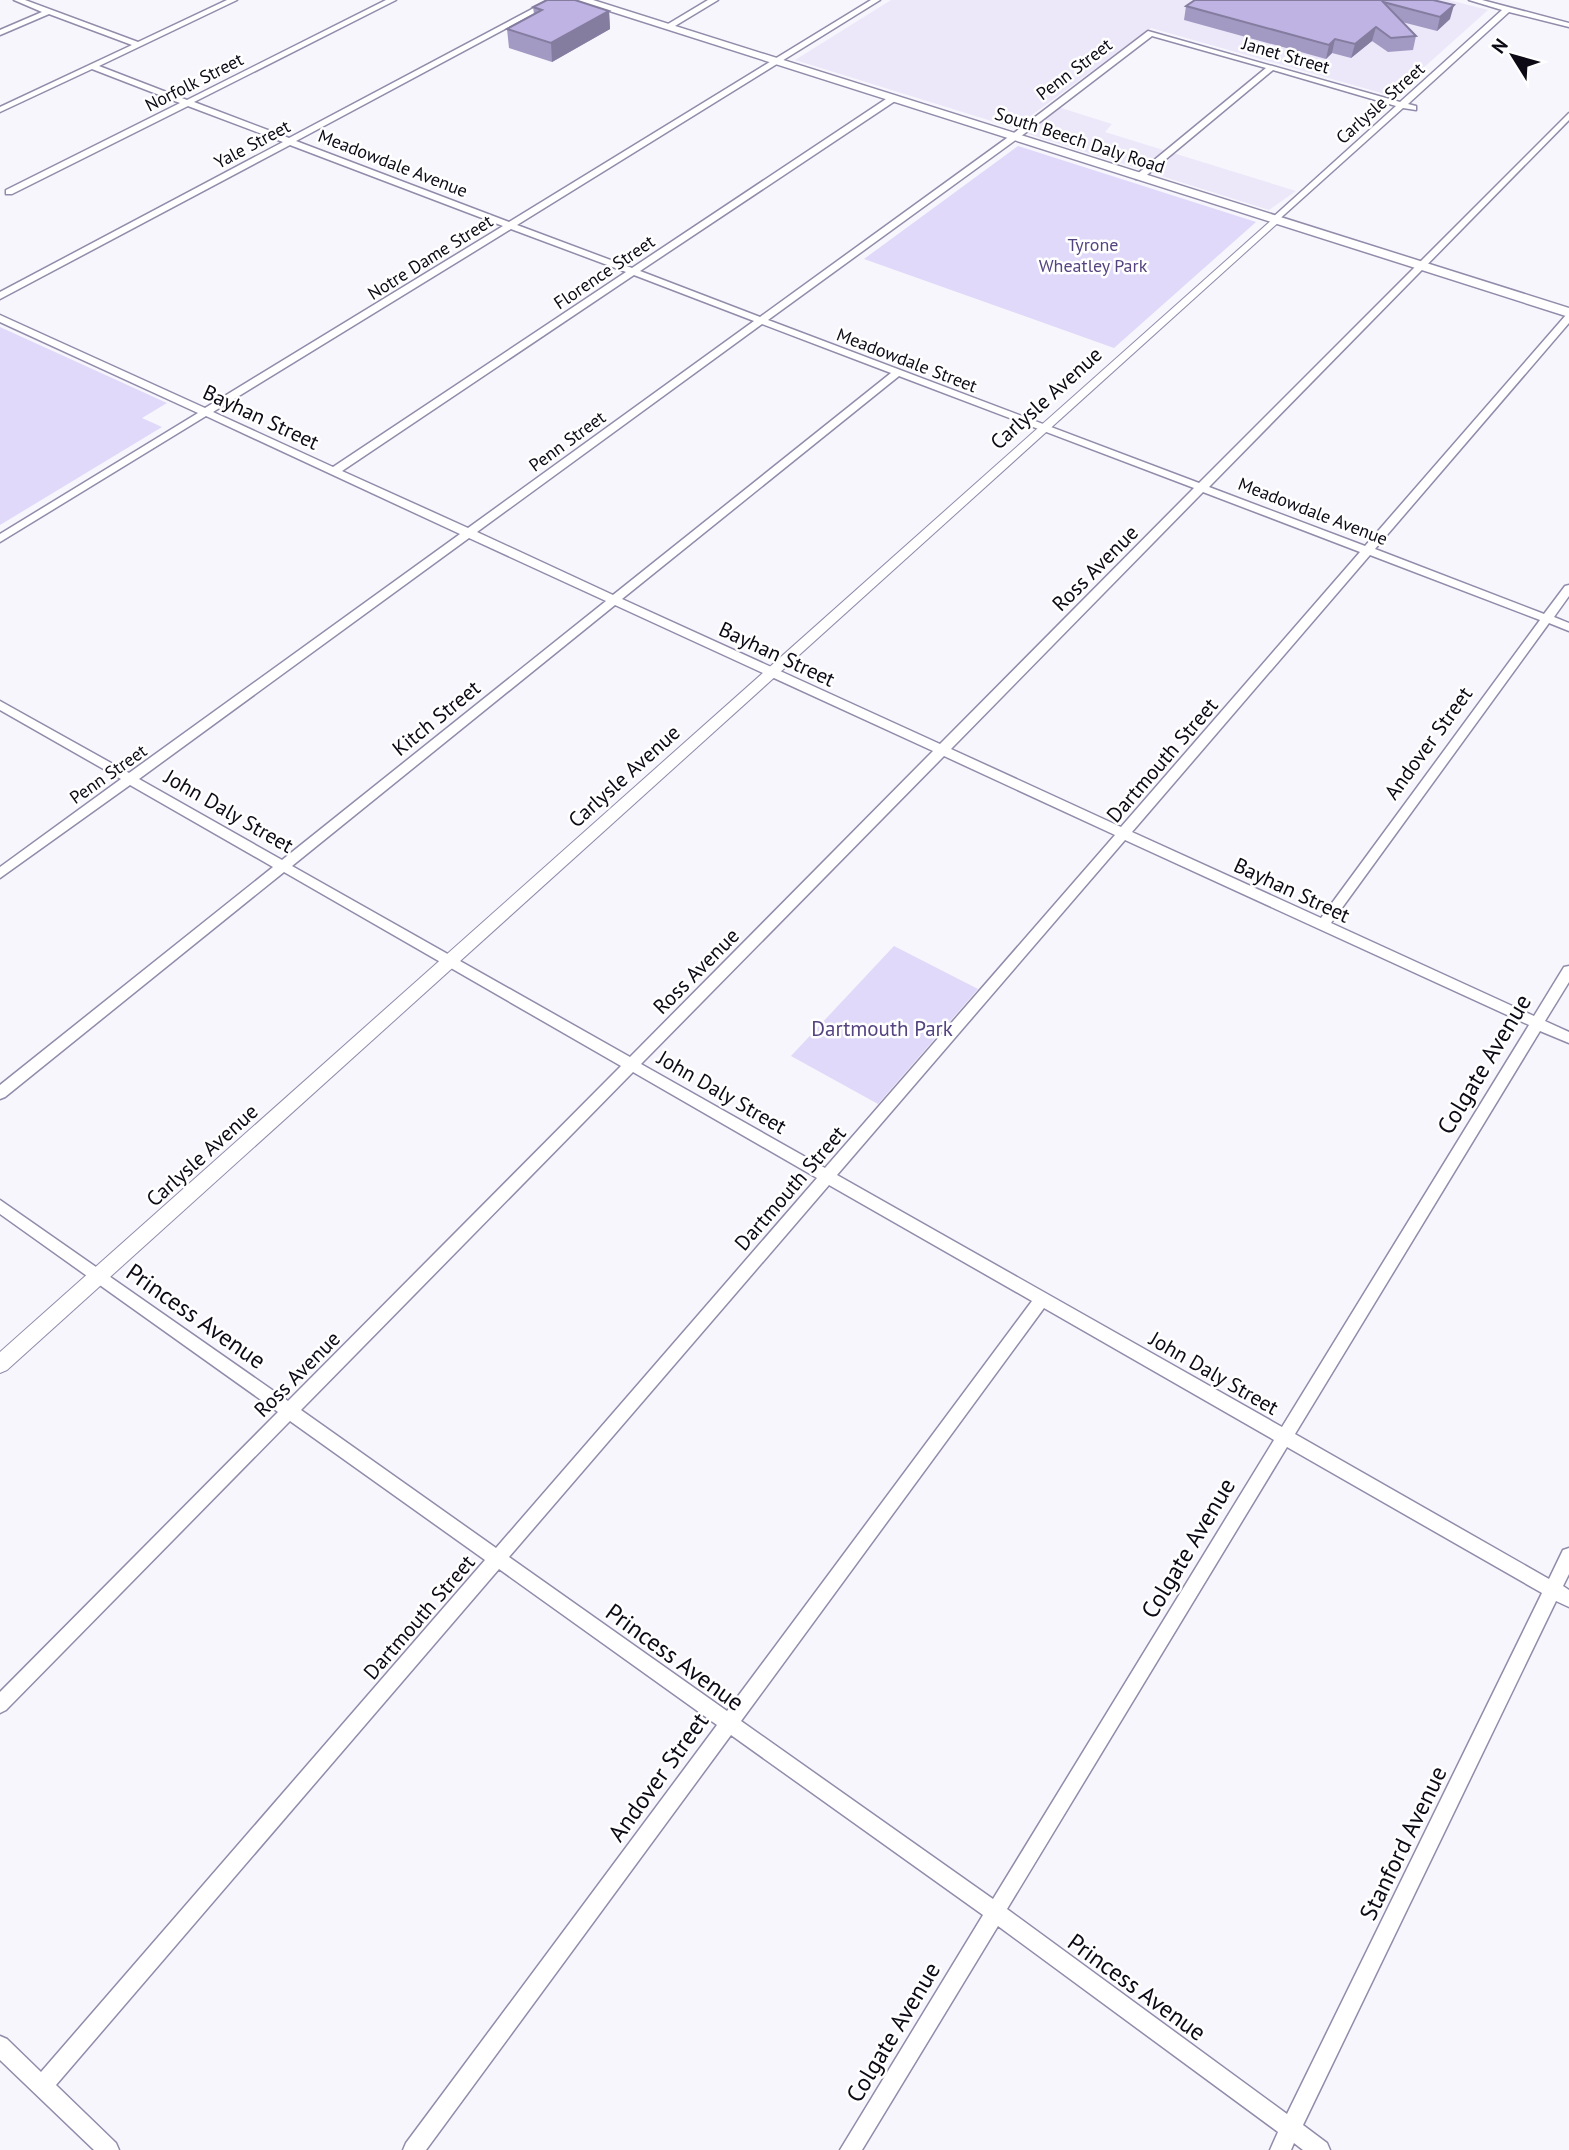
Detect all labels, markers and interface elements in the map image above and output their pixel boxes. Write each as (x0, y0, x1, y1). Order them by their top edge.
north arrow (1478, 21, 1548, 91)
street label: Janet Street (1239, 31, 1332, 78)
street label: Penn Street (1032, 33, 1116, 105)
text: N (1486, 34, 1513, 58)
street label: Norfolk Street (141, 47, 247, 117)
street label: Carlysle Street (1331, 57, 1429, 149)
street label: South Beech Daly Road (992, 102, 1168, 178)
street label: Yale Street (210, 114, 294, 174)
street label: Meadowdale Avenue (315, 124, 471, 202)
street label: Notre Dame Street (363, 209, 497, 305)
street label: Florence Street (549, 230, 659, 314)
park label: Tyrone Wheatley Park (1039, 233, 1148, 277)
street label: Meadowdale Street (834, 323, 980, 397)
street label: Carlysle Avenue (984, 341, 1108, 455)
street label: Bayhan Street (199, 378, 323, 456)
street label: Penn Street (524, 406, 610, 476)
street label: Meadowdale Avenue (1235, 472, 1391, 550)
street label: Ross Avenue (1046, 519, 1144, 617)
street label: Bayhan Street (715, 615, 839, 693)
street label: Kitch Street (386, 674, 486, 762)
street label: Andover Street (1378, 681, 1478, 805)
street label: Dartmouth Street (1100, 692, 1224, 828)
street label: Carlysle Avenue (562, 719, 686, 833)
street label: Penn Street (65, 739, 151, 809)
street label: John Daly Street (159, 763, 298, 859)
street label: Bayhan Street (1230, 851, 1354, 929)
street label: Ross Avenue (647, 922, 745, 1020)
street label: Colgate Avenue (1430, 988, 1538, 1140)
park label: Dartmouth Park (811, 1015, 953, 1042)
street label: John Daly Street (652, 1044, 791, 1140)
street label: Carlysle Avenue (140, 1098, 264, 1212)
street label: Dartmouth Street (728, 1120, 852, 1256)
street label: Princess Avenue (120, 1256, 272, 1376)
street label: Ross Avenue (248, 1325, 346, 1423)
street label: John Daly Street (1144, 1325, 1283, 1421)
street label: Colgate Avenue (1134, 1472, 1242, 1624)
street label: Dartmouth Street (357, 1549, 481, 1685)
street label: Princess Avenue (600, 1596, 750, 1718)
street label: Andover Street (601, 1706, 715, 1848)
street label: Stanford Avenue (1352, 1761, 1454, 1925)
street label: Princess Avenue (1062, 1926, 1212, 2048)
street label: Colgate Avenue (839, 1956, 947, 2108)

